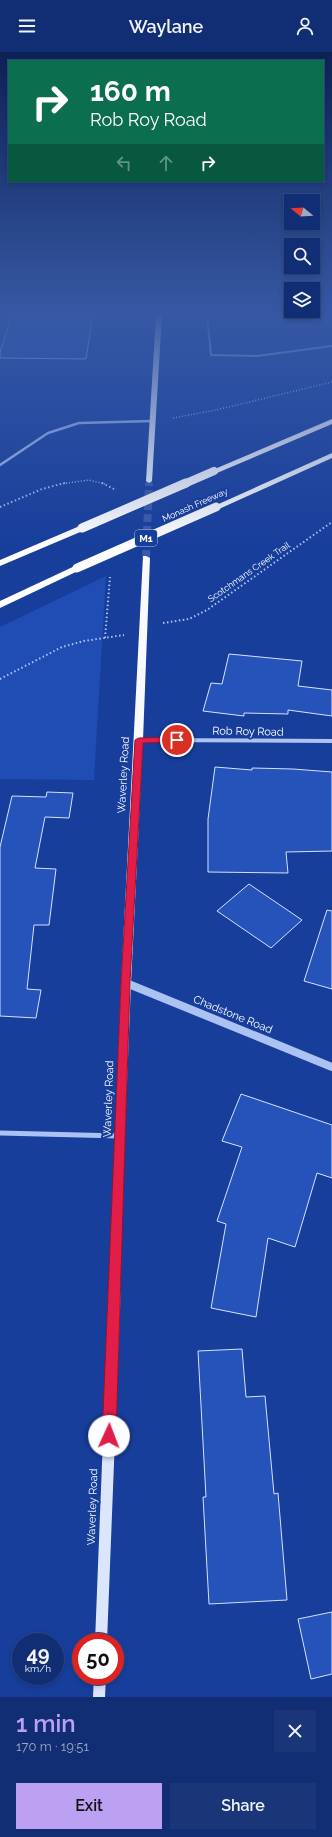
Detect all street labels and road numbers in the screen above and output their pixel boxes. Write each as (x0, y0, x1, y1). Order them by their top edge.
street label: Monash Freeway (161, 486, 229, 524)
road number: M1 (135, 530, 157, 546)
street label: Scotchmans Creek Trail (206, 540, 292, 604)
street label: Rob Roy Road (212, 724, 284, 739)
street label: Waverley Road (115, 736, 132, 814)
street label: Chadstone Road (191, 993, 274, 1036)
street label: Waverley Road (101, 1060, 116, 1138)
street label: Waverley Road (85, 1468, 100, 1546)

